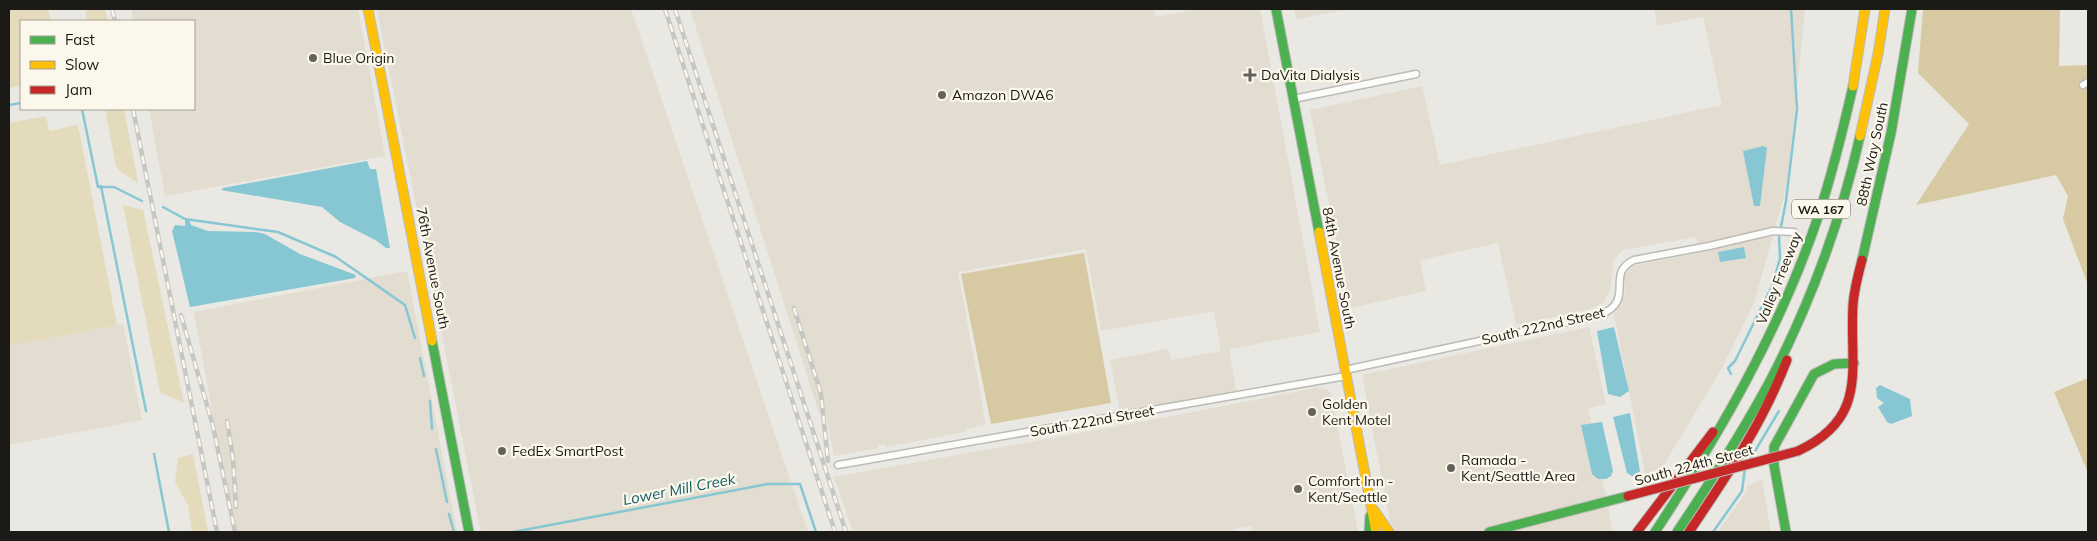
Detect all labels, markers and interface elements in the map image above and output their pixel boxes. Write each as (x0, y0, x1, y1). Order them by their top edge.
legend (20, 20, 195, 110)
text: Fast (65, 30, 95, 49)
place label: Blue Origin (323, 49, 394, 67)
marker: Blue Origin (307, 52, 319, 64)
text: Slow (65, 55, 99, 74)
place label: DaVita Dialysis (1261, 66, 1360, 84)
marker: DaVita Dialysis (1243, 68, 1257, 82)
text: Jam (65, 80, 92, 99)
place label: Amazon DWA6 (952, 86, 1054, 104)
marker: Amazon DWA6 (936, 89, 948, 101)
street label: 88th Way South (1852, 100, 1892, 208)
road number: WA 167 (1792, 200, 1850, 218)
street label: 76th Avenue South (412, 205, 454, 331)
street label: 84th Avenue South (1318, 205, 1360, 331)
street label: Valley Freeway (1752, 229, 1806, 327)
street label: South 222nd Street (1480, 303, 1606, 349)
place label: Golden Kent Motel (1322, 395, 1391, 429)
street label: South 222nd Street (1029, 401, 1156, 441)
marker: Golden Kent Motel (1306, 406, 1318, 418)
street label: South 224th Street (1633, 440, 1755, 490)
place label: FedEx SmartPost (512, 442, 623, 460)
marker: FedEx SmartPost (496, 445, 508, 457)
place label: Ramada - Kent/Seattle Area (1461, 451, 1575, 485)
marker: Ramada - Kent/Seattle Area (1445, 462, 1457, 474)
water label: Lower Mill Creek (621, 469, 738, 509)
place label: Comfort Inn - Kent/Seattle (1308, 472, 1394, 506)
marker: Comfort Inn - Kent/Seattle (1292, 483, 1304, 495)

